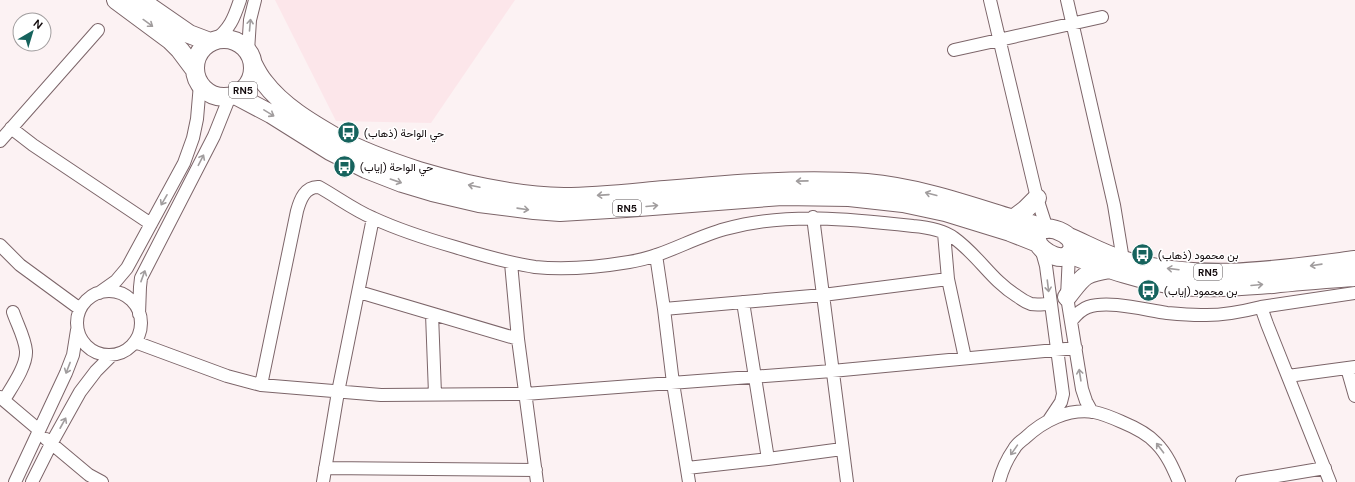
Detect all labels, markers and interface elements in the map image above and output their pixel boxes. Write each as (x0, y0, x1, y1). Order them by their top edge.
north arrow (12, 12, 52, 52)
text: N (31, 16, 46, 32)
one-way arrow (142, 19, 153, 27)
one-way arrow (246, 19, 254, 32)
road number: RN5 (229, 82, 257, 98)
one-way arrow (263, 110, 275, 118)
bus stop icon: حي الواحة (ذهاب) (336, 120, 362, 146)
place label: حي الواحة (ذهاب) (364, 126, 444, 143)
one-way arrow (198, 154, 205, 166)
bus stop icon: حي الواحة (إياب) (331, 154, 357, 180)
place label: حي الواحة (إياب) (360, 160, 433, 177)
one-way arrow (796, 177, 809, 185)
one-way arrow (389, 178, 402, 185)
one-way arrow (468, 182, 481, 190)
one-way arrow (925, 190, 938, 197)
one-way arrow (597, 192, 610, 199)
one-way arrow (160, 194, 168, 206)
road number: RN5 (613, 200, 641, 216)
one-way arrow (645, 202, 658, 209)
one-way arrow (516, 205, 529, 213)
bus stop icon: بن محمود (ذهاب) (1129, 242, 1155, 268)
place label: بن محمود (ذهاب) (1158, 248, 1238, 262)
one-way arrow (1310, 261, 1323, 269)
road number: RN5 (1194, 264, 1222, 280)
one-way arrow (1167, 266, 1180, 273)
one-way arrow (140, 269, 147, 282)
bus stop icon: بن محمود (إياب) (1136, 278, 1162, 304)
one-way arrow (1044, 279, 1052, 292)
one-way arrow (1250, 281, 1263, 289)
place label: بن محمود (إياب) (1164, 284, 1238, 298)
one-way arrow (64, 361, 72, 373)
one-way arrow (1076, 369, 1084, 382)
one-way arrow (59, 417, 67, 429)
one-way arrow (1156, 443, 1164, 454)
one-way arrow (1010, 444, 1018, 455)

